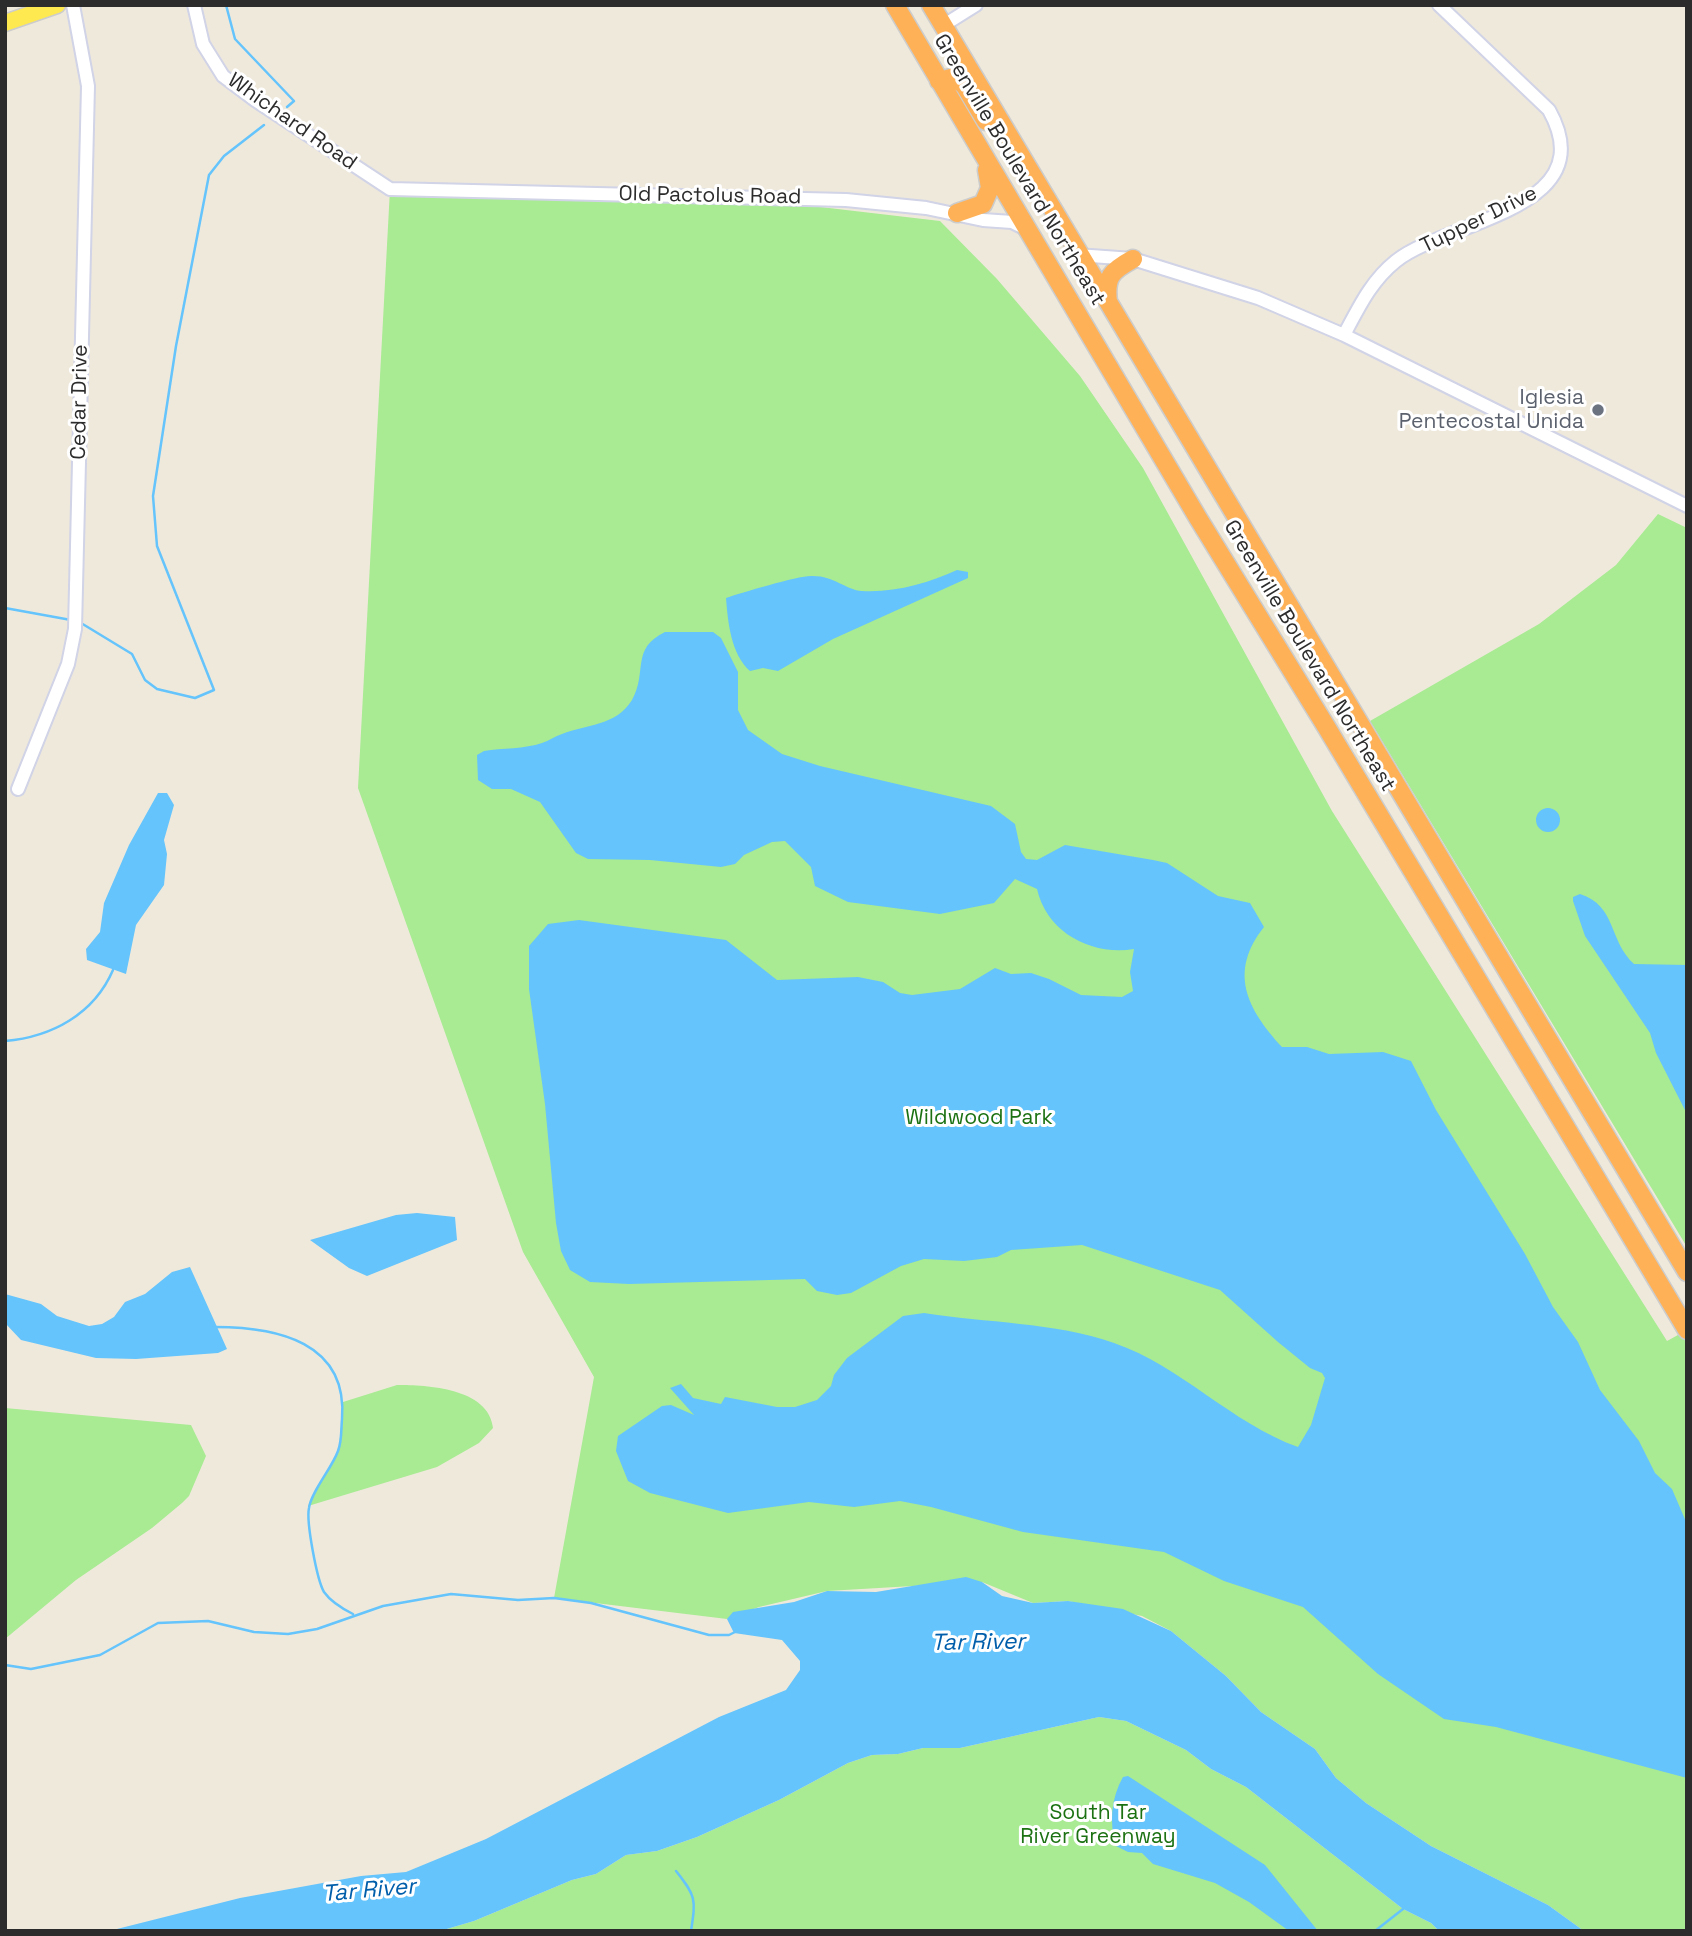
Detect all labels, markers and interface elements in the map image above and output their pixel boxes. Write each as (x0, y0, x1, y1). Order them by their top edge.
street label: Greenville Boulevard Northeast (928, 30, 1110, 310)
street label: Whichard Road (223, 68, 361, 176)
street label: Tupper Drive (1417, 181, 1541, 259)
street label: Old Pactolus Road (618, 182, 802, 210)
street label: Cedar Drive (66, 344, 94, 460)
place label: Iglesia Pentecostal Unida (1399, 385, 1584, 435)
marker: Iglesia Pentecostal Unida (1590, 402, 1606, 418)
street label: Greenville Boulevard Northeast (1218, 516, 1400, 796)
park label: Wildwood Park (905, 1105, 1053, 1131)
water label: Tar River (931, 1628, 1025, 1658)
park label: South Tar River Greenway (1020, 1800, 1176, 1850)
water label: Tar River (321, 1873, 417, 1909)

